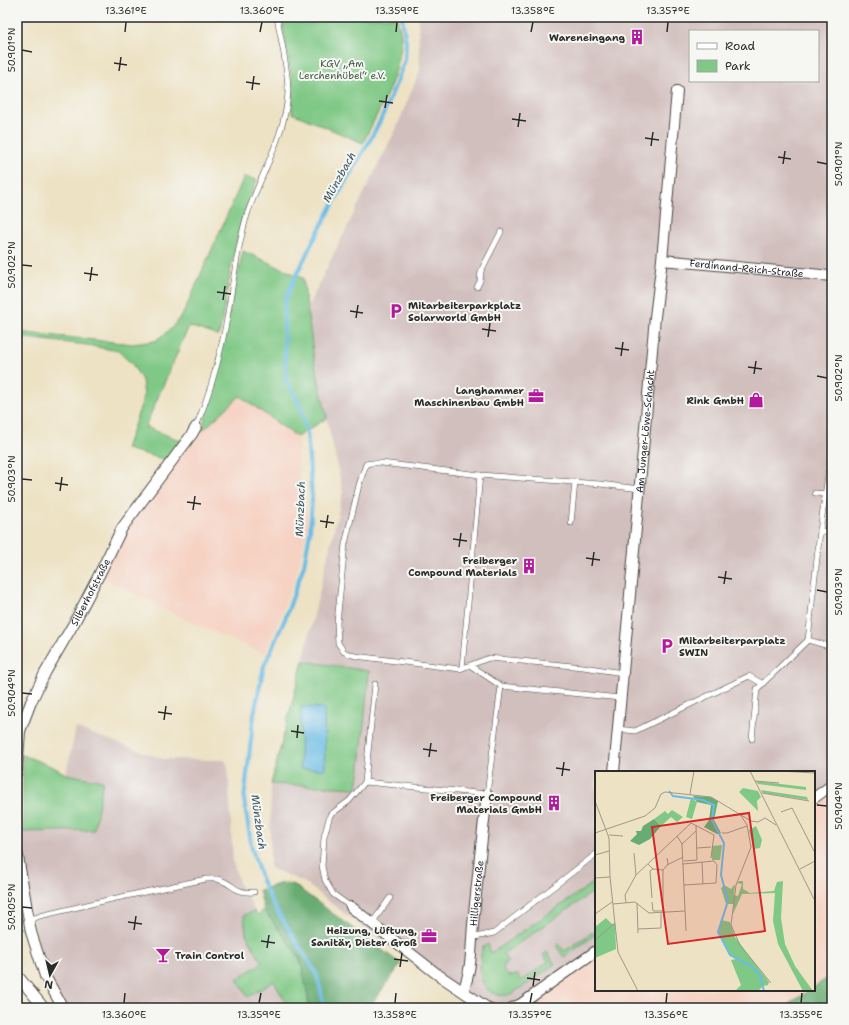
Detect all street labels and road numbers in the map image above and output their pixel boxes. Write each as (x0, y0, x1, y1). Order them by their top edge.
street label: Ferdinand-Reich-Straße (689, 257, 805, 280)
street label: Am Junger-Löwe-Schacht (633, 369, 657, 494)
street label: Silberhofstraße (68, 556, 113, 628)
street label: Hilligerstraße (467, 859, 487, 927)

